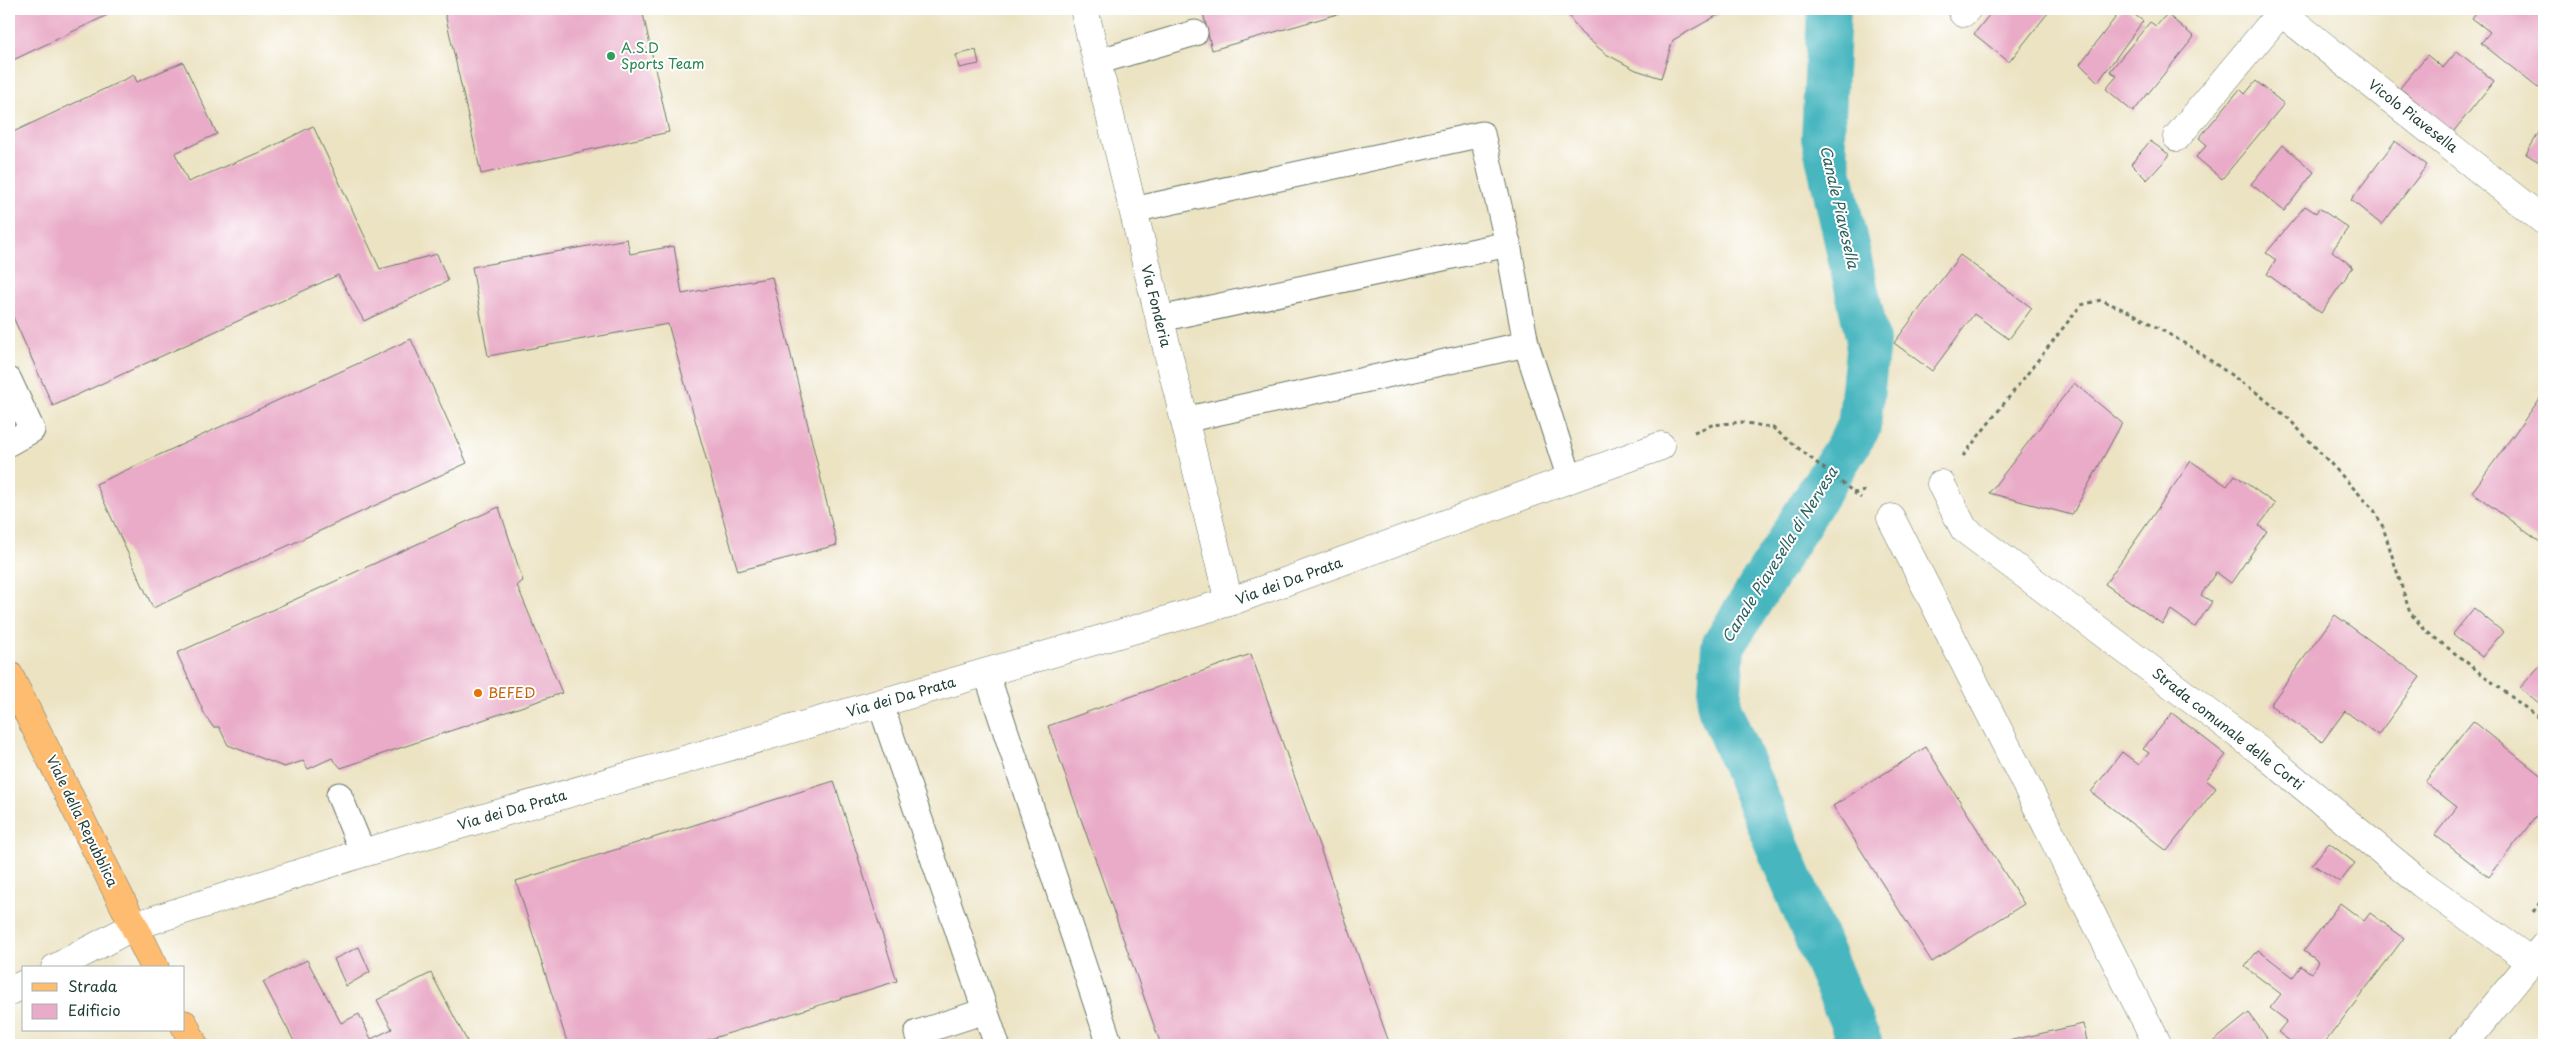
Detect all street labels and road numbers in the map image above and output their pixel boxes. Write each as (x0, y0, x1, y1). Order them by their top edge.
street label: Vicolo Piavesella (2364, 74, 2463, 158)
street label: Via Fonderia (1136, 262, 1177, 349)
street label: Via dei Da Prata (1232, 551, 1345, 610)
street label: Strada comunale delle Corti (2148, 663, 2309, 795)
street label: Via dei Da Prata (844, 671, 958, 722)
street label: Viale della Repubblica (41, 751, 124, 891)
street label: Via dei Da Prata (455, 784, 569, 835)

